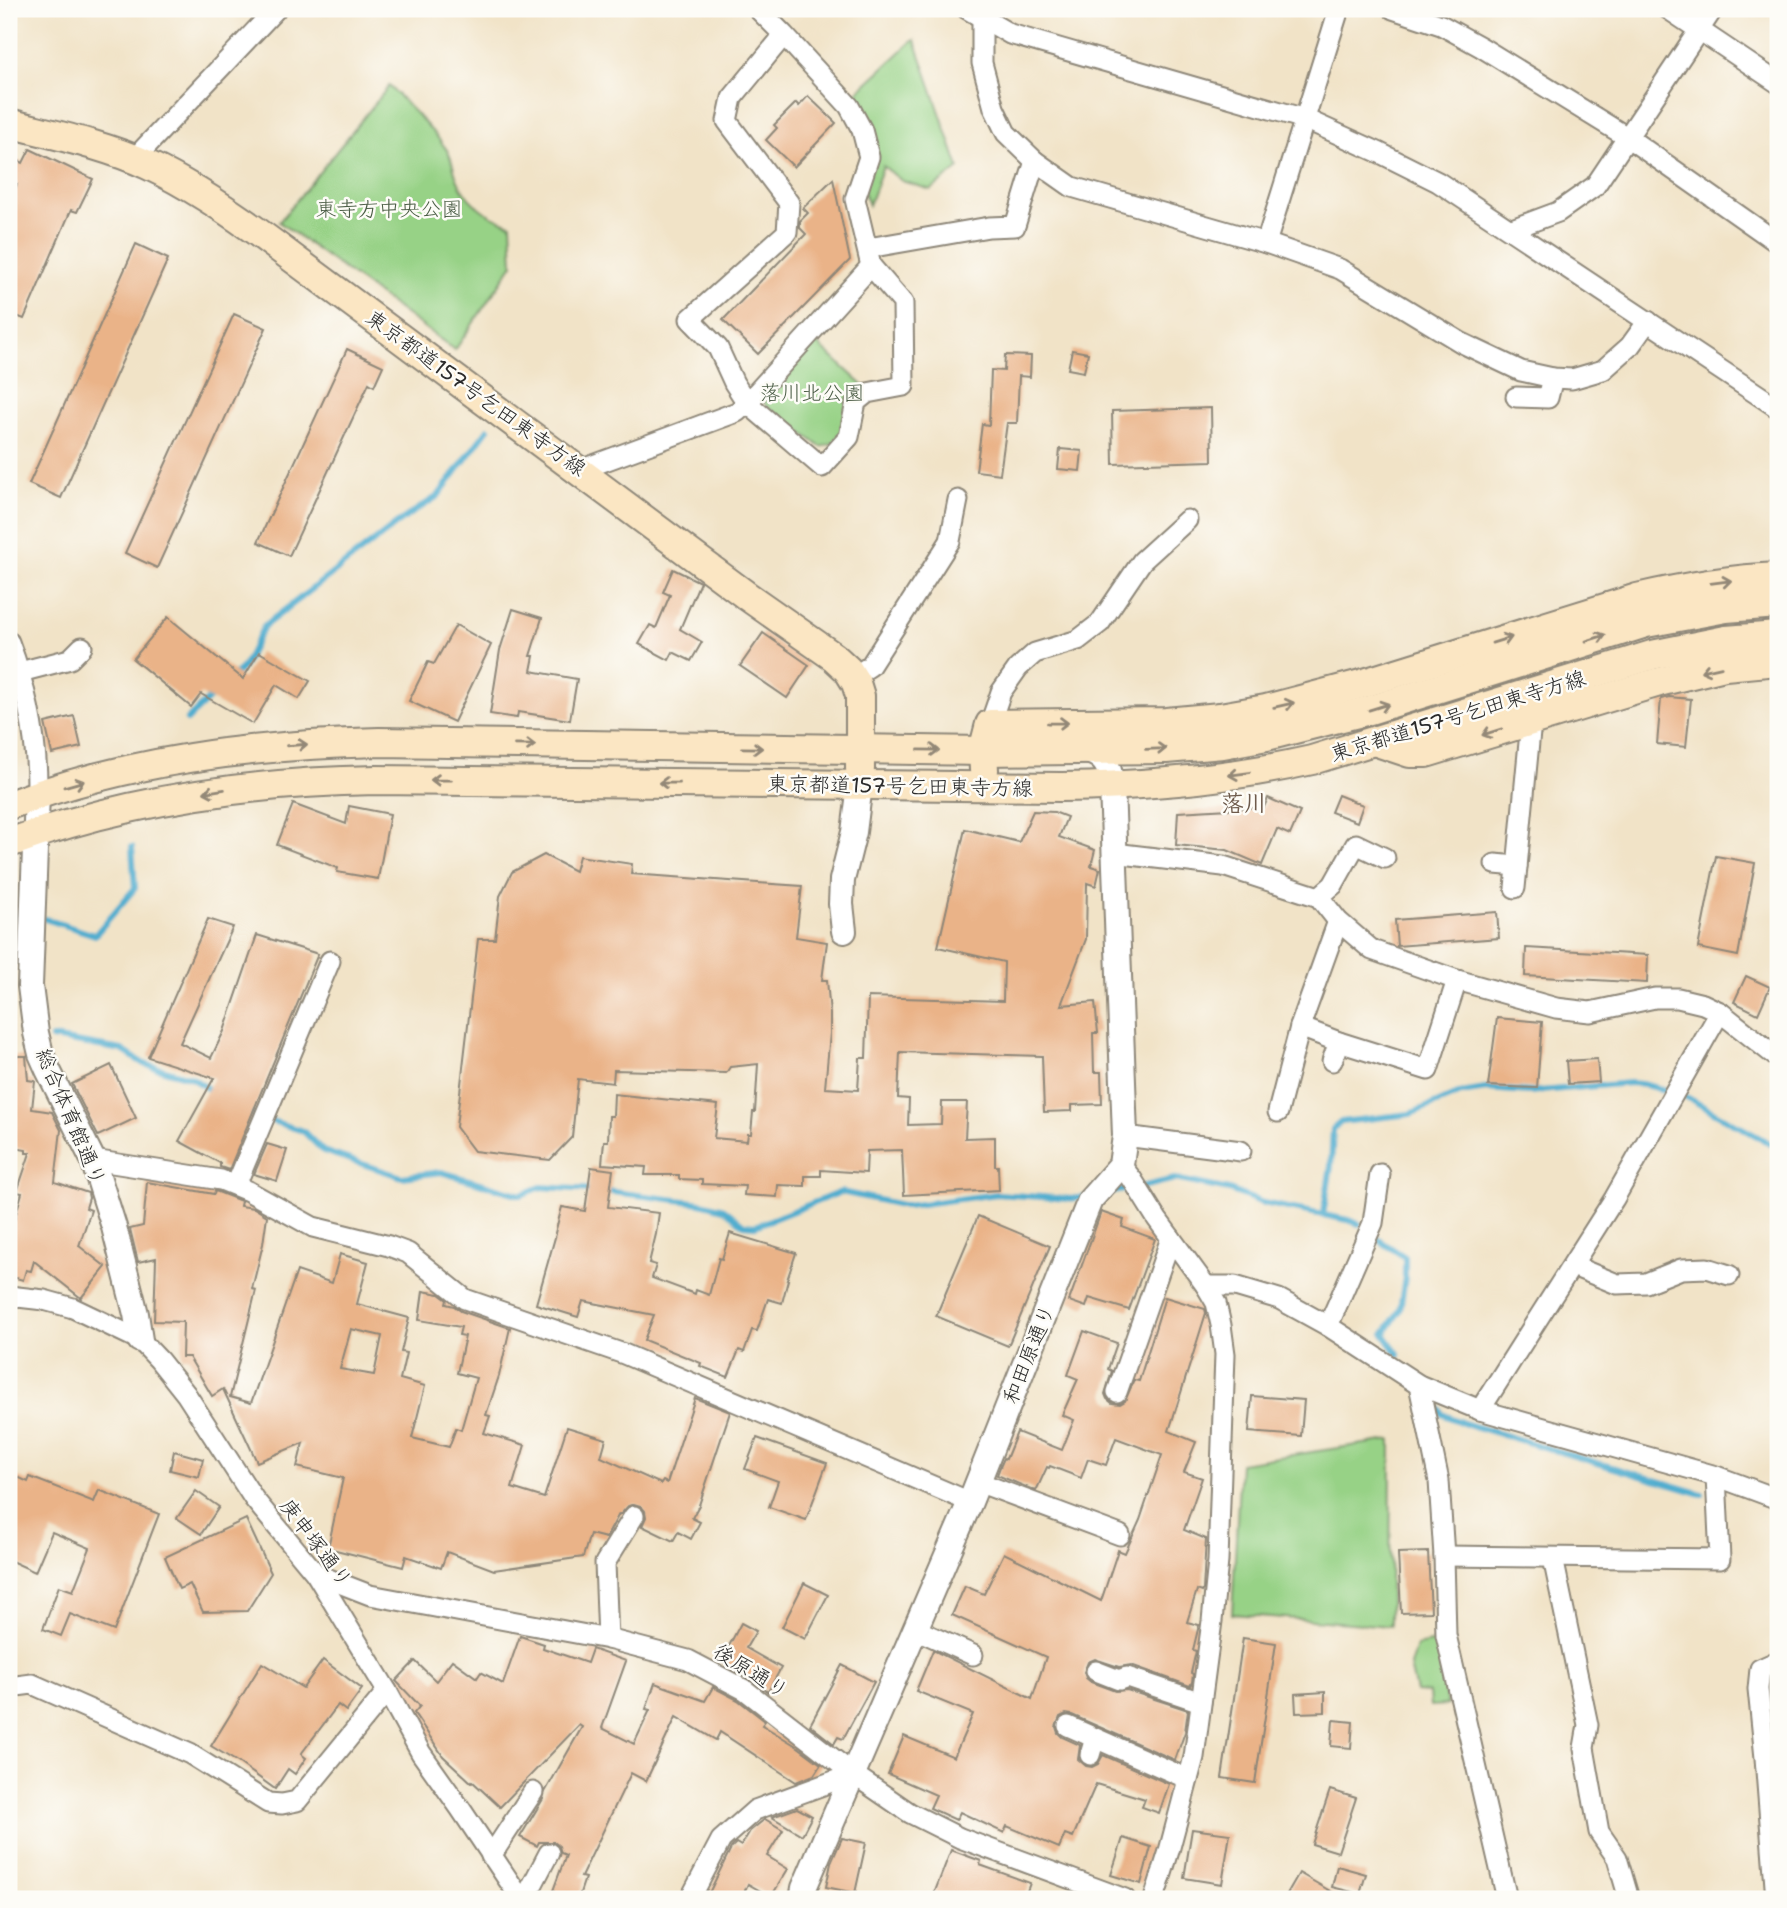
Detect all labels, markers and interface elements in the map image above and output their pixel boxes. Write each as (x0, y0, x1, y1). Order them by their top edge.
park label: 東寺方中央公園 (316, 195, 463, 223)
street label: 東京都道157号乞田東寺方線 (360, 304, 592, 482)
park label: 落川北公園 (760, 379, 865, 407)
one-way arrow (1710, 575, 1732, 588)
one-way arrow (1585, 631, 1607, 644)
one-way arrow (1491, 633, 1513, 646)
one-way arrow (1700, 663, 1723, 676)
street label: 東京都道157号乞田東寺方線 (1327, 664, 1589, 768)
one-way arrow (1272, 697, 1295, 711)
one-way arrow (1368, 699, 1390, 712)
one-way arrow (1046, 716, 1069, 730)
one-way arrow (1481, 726, 1503, 739)
one-way arrow (286, 738, 308, 751)
one-way arrow (513, 738, 536, 751)
one-way arrow (741, 741, 764, 755)
one-way arrow (1145, 743, 1168, 756)
one-way arrow (917, 744, 940, 757)
one-way arrow (1228, 767, 1251, 780)
street label: 東京都道157号乞田東寺方線 (767, 770, 1033, 802)
one-way arrow (430, 774, 453, 787)
one-way arrow (62, 776, 84, 789)
one-way arrow (658, 776, 681, 790)
one-way arrow (204, 785, 226, 798)
district label: 落川 (1221, 788, 1267, 818)
street label: 総合体育館通り (29, 1044, 113, 1190)
street label: 和田原通り (996, 1300, 1062, 1408)
street label: 庚申塚通り (273, 1493, 359, 1593)
street label: 後原通り (708, 1637, 794, 1705)

